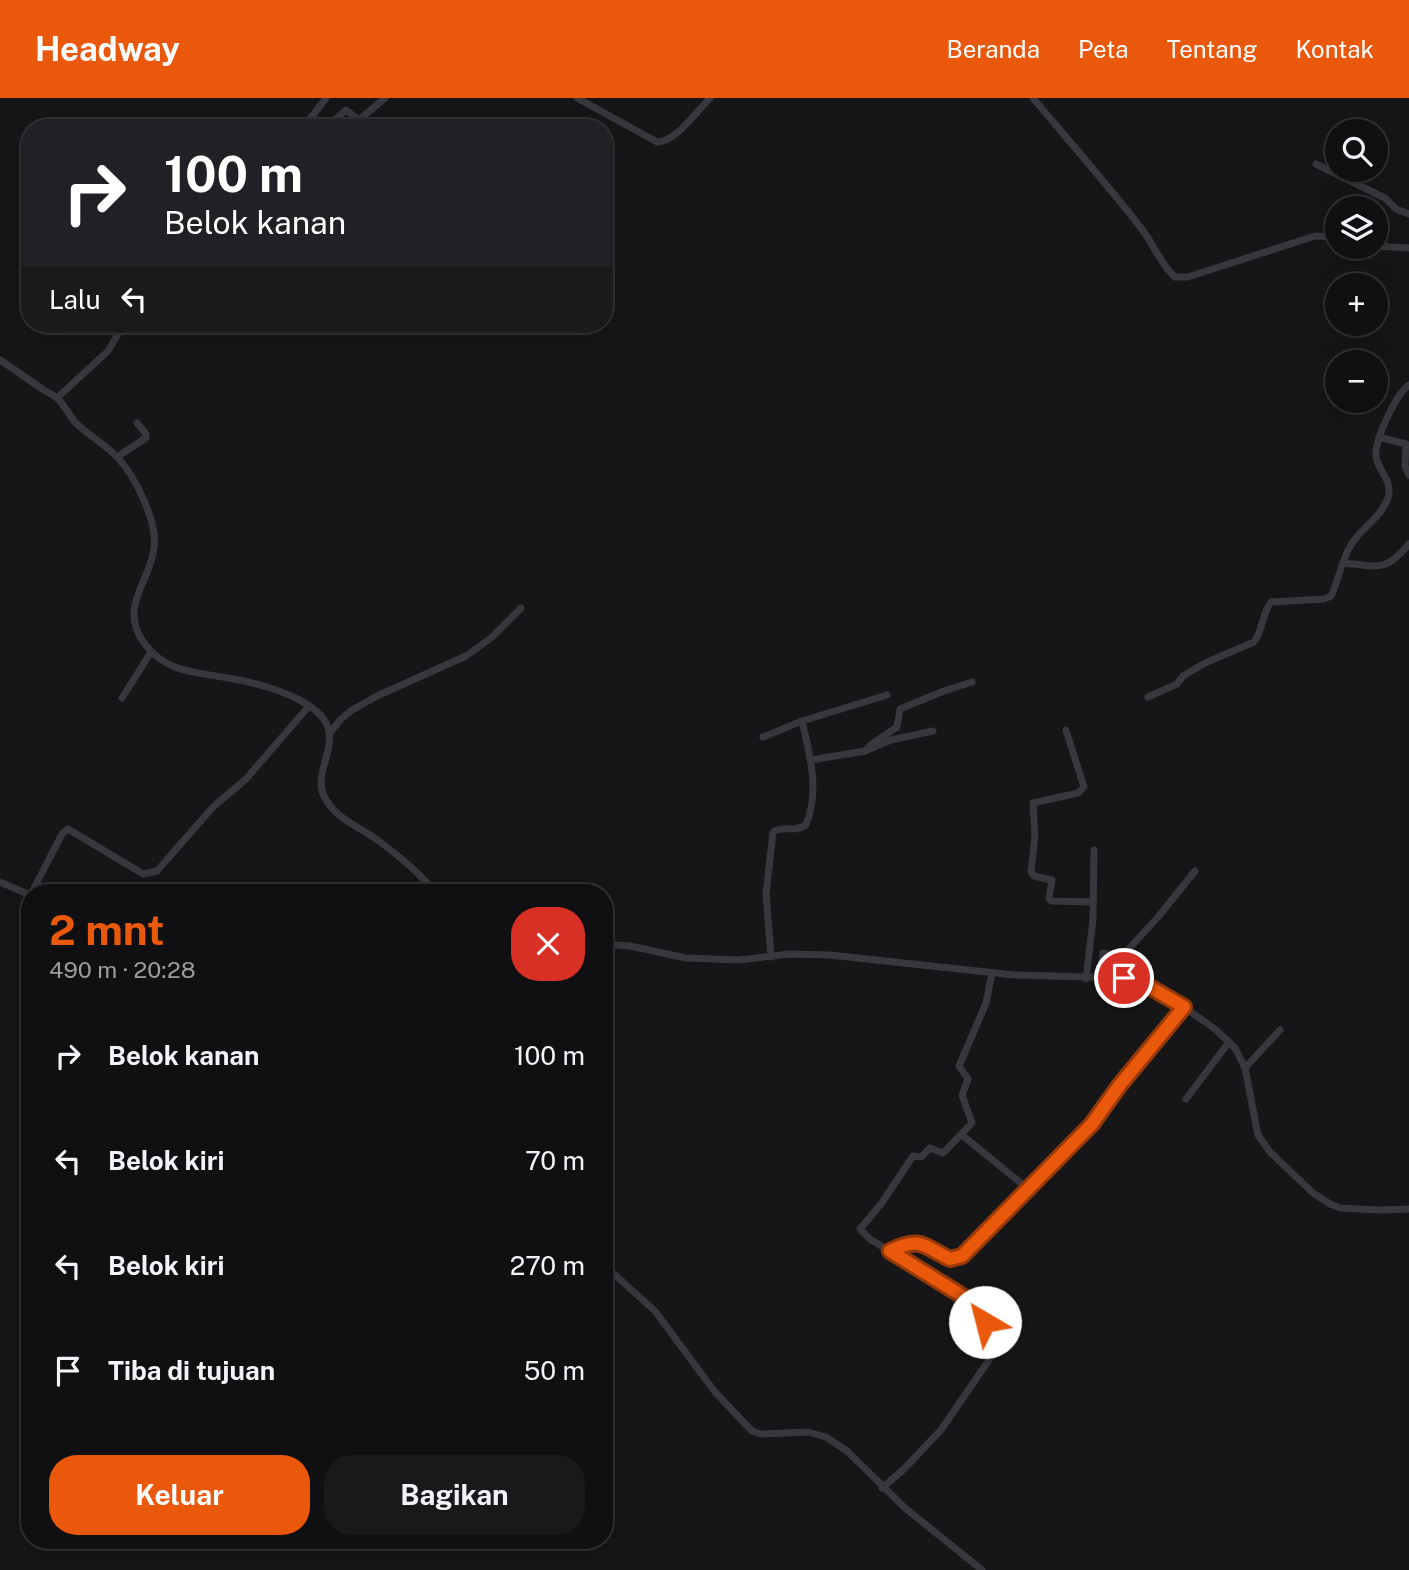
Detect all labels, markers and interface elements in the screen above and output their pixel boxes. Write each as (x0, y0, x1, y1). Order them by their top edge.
text: Headway (35, 30, 180, 68)
text: Beranda (946, 35, 1040, 63)
text: Peta (1078, 35, 1129, 63)
text: Tentang (1167, 35, 1257, 63)
text: Kontak (1295, 35, 1374, 63)
map controls (1325, 119, 1388, 413)
button: search (1325, 119, 1388, 182)
text: 100 m (164, 145, 303, 203)
icon: right (49, 147, 140, 238)
button: layers (1325, 196, 1388, 259)
text: Belok kanan (164, 204, 346, 241)
button: + (1325, 273, 1388, 336)
icon: left (115, 280, 153, 318)
text: Lalu (49, 284, 101, 315)
button: − (1325, 350, 1388, 413)
text: 2 mnt (49, 905, 164, 954)
button: close (511, 907, 585, 981)
pin (1094, 948, 1154, 1008)
text: 490 m · 20:28 (49, 956, 196, 983)
icon: arrive (1105, 959, 1143, 997)
icon: right (49, 1037, 87, 1075)
text: Belok kanan (108, 1040, 259, 1071)
text: 100 m (514, 1040, 585, 1071)
icon: left (49, 1142, 87, 1180)
text: Belok kiri (108, 1145, 224, 1176)
text: 70 m (525, 1145, 585, 1176)
icon: left (49, 1247, 87, 1285)
text: Belok kiri (108, 1250, 224, 1281)
text: 270 m (510, 1250, 585, 1281)
position arrow (948, 1285, 1022, 1359)
icon: arrive (49, 1352, 87, 1390)
text: Tiba di tujuan (108, 1355, 275, 1386)
text: 50 m (524, 1355, 585, 1386)
button: Keluar (49, 1455, 310, 1535)
button: Bagikan (324, 1455, 585, 1535)

